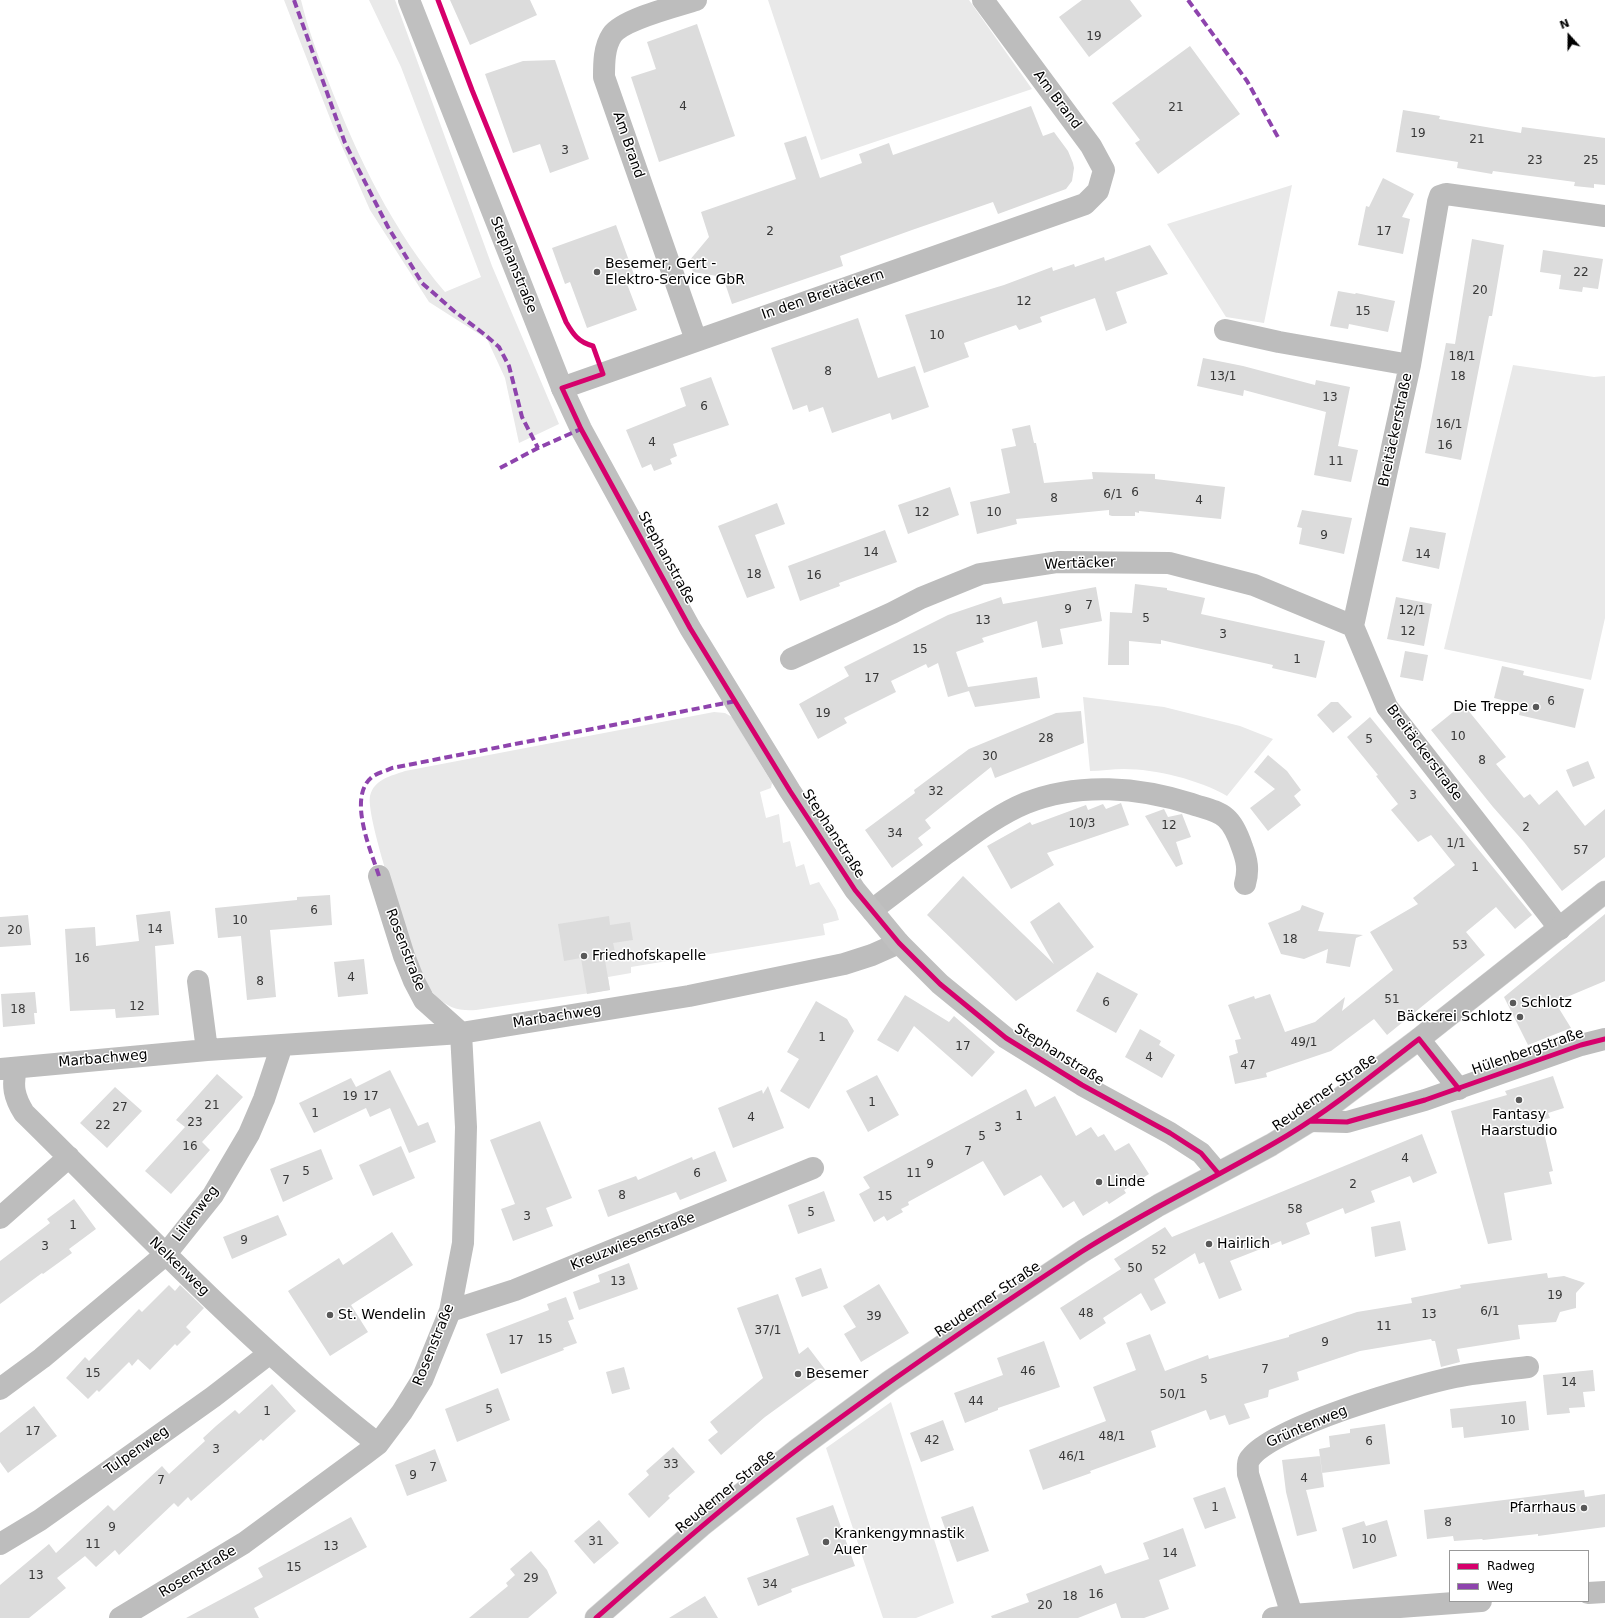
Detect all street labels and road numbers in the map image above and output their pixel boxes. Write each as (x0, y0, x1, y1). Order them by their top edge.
street label: Am Brand (1029, 67, 1085, 133)
street label: Am Brand (609, 109, 647, 181)
street label: Stephanstraße (486, 214, 540, 316)
street label: In den Breitäckern (760, 266, 886, 324)
street label: Breitäckerstraße (1376, 372, 1416, 488)
street label: Stephanstraße (634, 509, 698, 607)
street label: Wertäcker (1044, 554, 1116, 574)
street label: Breitäckerstraße (1382, 702, 1466, 804)
street label: Stephanstraße (798, 786, 868, 882)
street label: Rosenstraße (382, 906, 428, 994)
street label: Marbachweg (512, 1002, 602, 1032)
street label: Stephanstraße (1011, 1021, 1107, 1089)
street label: Hülenbergstraße (1470, 1025, 1586, 1079)
street label: Marbachweg (58, 1047, 148, 1071)
street label: Reuderner Straße (1270, 1051, 1380, 1135)
street label: Lilienweg (169, 1183, 223, 1245)
street label: Kreuzwiesenstraße (568, 1209, 698, 1275)
street label: Nelkenweg (145, 1234, 213, 1300)
street label: Reuderner Straße (932, 1259, 1044, 1341)
street label: Rosenstraße (410, 1302, 458, 1388)
street label: Grüntenweg (1264, 1402, 1350, 1452)
street label: Tulpenweg (102, 1423, 172, 1479)
street label: Reuderner Straße (673, 1447, 779, 1537)
street label: Rosenstraße (156, 1542, 240, 1602)

